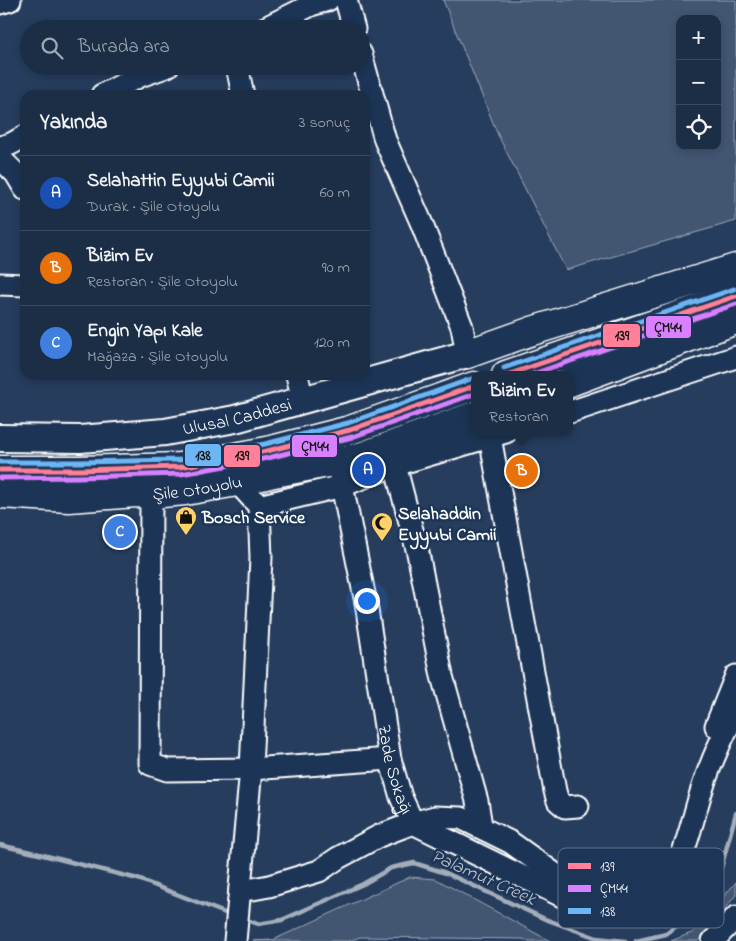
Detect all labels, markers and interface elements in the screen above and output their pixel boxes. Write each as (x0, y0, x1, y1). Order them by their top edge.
map controls (676, 15, 721, 150)
button: + (676, 15, 721, 60)
search box (20, 20, 370, 75)
icon: search (38, 34, 66, 62)
text: Burada ara (78, 34, 170, 61)
button: − (676, 60, 721, 105)
button: locate (676, 105, 721, 150)
text: Yakında (40, 108, 107, 138)
text: 3 sonuç (299, 111, 350, 135)
text: Selahattin Eyyubi Camii (87, 168, 275, 195)
text: A (51, 181, 61, 205)
text: 60 m (320, 181, 350, 205)
text: Durak · Şile Otoyolu (87, 195, 220, 219)
text: Bizim Ev (87, 243, 153, 270)
text: B (51, 256, 61, 280)
text: 90 m (322, 256, 350, 280)
text: Restoran · Şile Otoyolu (87, 270, 238, 294)
line badge: ÇM44 (645, 315, 692, 339)
text: Engin Yapı Kale (87, 318, 203, 345)
text: ÇM44 (654, 318, 682, 339)
line badge: 139 (602, 323, 641, 348)
text: 139 (615, 326, 630, 347)
text: C (52, 331, 60, 355)
text: 120 m (314, 331, 350, 355)
text: Mağaza · Şile Otoyolu (87, 345, 228, 369)
popup (471, 371, 573, 436)
text: Bizim Ev (489, 378, 555, 405)
street label: Ulusal Caddesi (181, 393, 295, 443)
text: Restoran (489, 405, 548, 429)
line badge: ÇM44 (291, 434, 338, 458)
text: ÇM44 (301, 437, 329, 458)
line badge: 138 (184, 443, 222, 467)
line badge: 139 (223, 444, 261, 468)
text: 138 (195, 446, 211, 467)
text: 139 (235, 446, 250, 467)
pin: A (352, 451, 384, 489)
pin: B (506, 452, 538, 490)
street label: Şile Otoyolu (152, 470, 244, 509)
place label: Selahaddin Eyyubi Camii (398, 502, 496, 550)
shop icon: Bosch Service (174, 505, 198, 536)
place label: Bosch Service (201, 506, 306, 532)
mosque icon: Selahaddin Eyyubi Camii (370, 511, 394, 542)
pin: C (104, 513, 136, 551)
your location (354, 588, 380, 614)
street label: Zade Sokağı (370, 723, 418, 819)
water label: Palamut Creek (426, 843, 540, 914)
legend (558, 848, 724, 928)
text: 139 (600, 857, 615, 878)
text: ÇM44 (600, 879, 628, 900)
text: 138 (600, 902, 615, 923)

